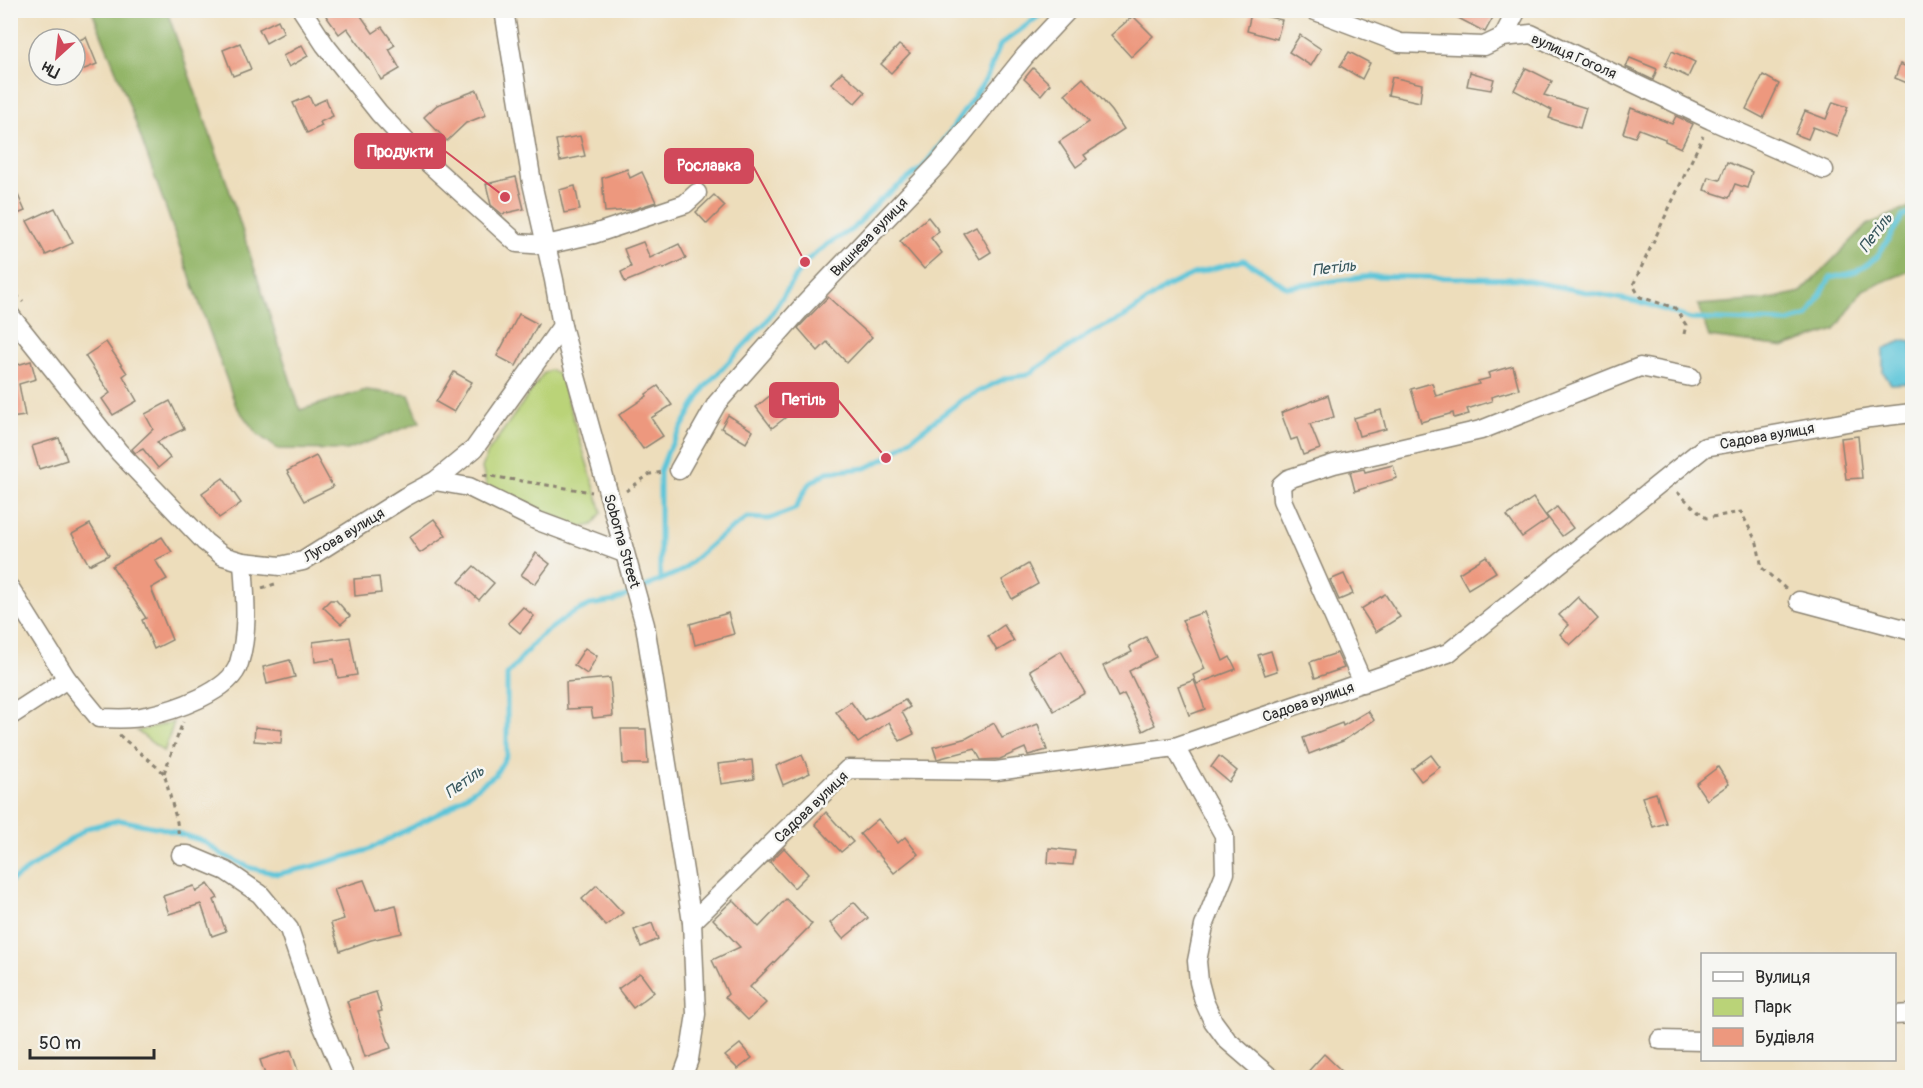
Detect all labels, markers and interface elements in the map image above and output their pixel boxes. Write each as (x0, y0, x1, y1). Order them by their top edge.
north arrow (27, 27, 87, 87)
street label: вулиця Гоголя (1528, 29, 1619, 84)
text: Пн (38, 57, 63, 82)
callout: Продукти (355, 134, 445, 168)
text: Продукти (367, 142, 434, 162)
callout: Рославка (665, 149, 753, 183)
text: Рославка (677, 156, 742, 176)
street label: Вишнева вулиця (827, 194, 912, 281)
water label: Петіль (1855, 208, 1897, 256)
water label: Петіль (1311, 255, 1358, 281)
callout: Петіль (770, 383, 838, 417)
text: Петіль (782, 390, 826, 410)
street label: Садова вулиця (1718, 419, 1816, 454)
street label: Soborna Street (599, 492, 644, 591)
street label: Лугова вулиця (300, 504, 388, 568)
street label: Садова вулиця (1260, 678, 1357, 727)
water label: Петіль (441, 760, 489, 803)
street label: Садова вулиця (770, 767, 852, 847)
legend (1701, 953, 1896, 1061)
text: Вулиця (1755, 966, 1810, 989)
text: Парк (1755, 996, 1792, 1019)
scale bar (30, 1022, 154, 1060)
text: Будівля (1755, 1026, 1814, 1049)
text: 50 m (39, 1032, 81, 1055)

